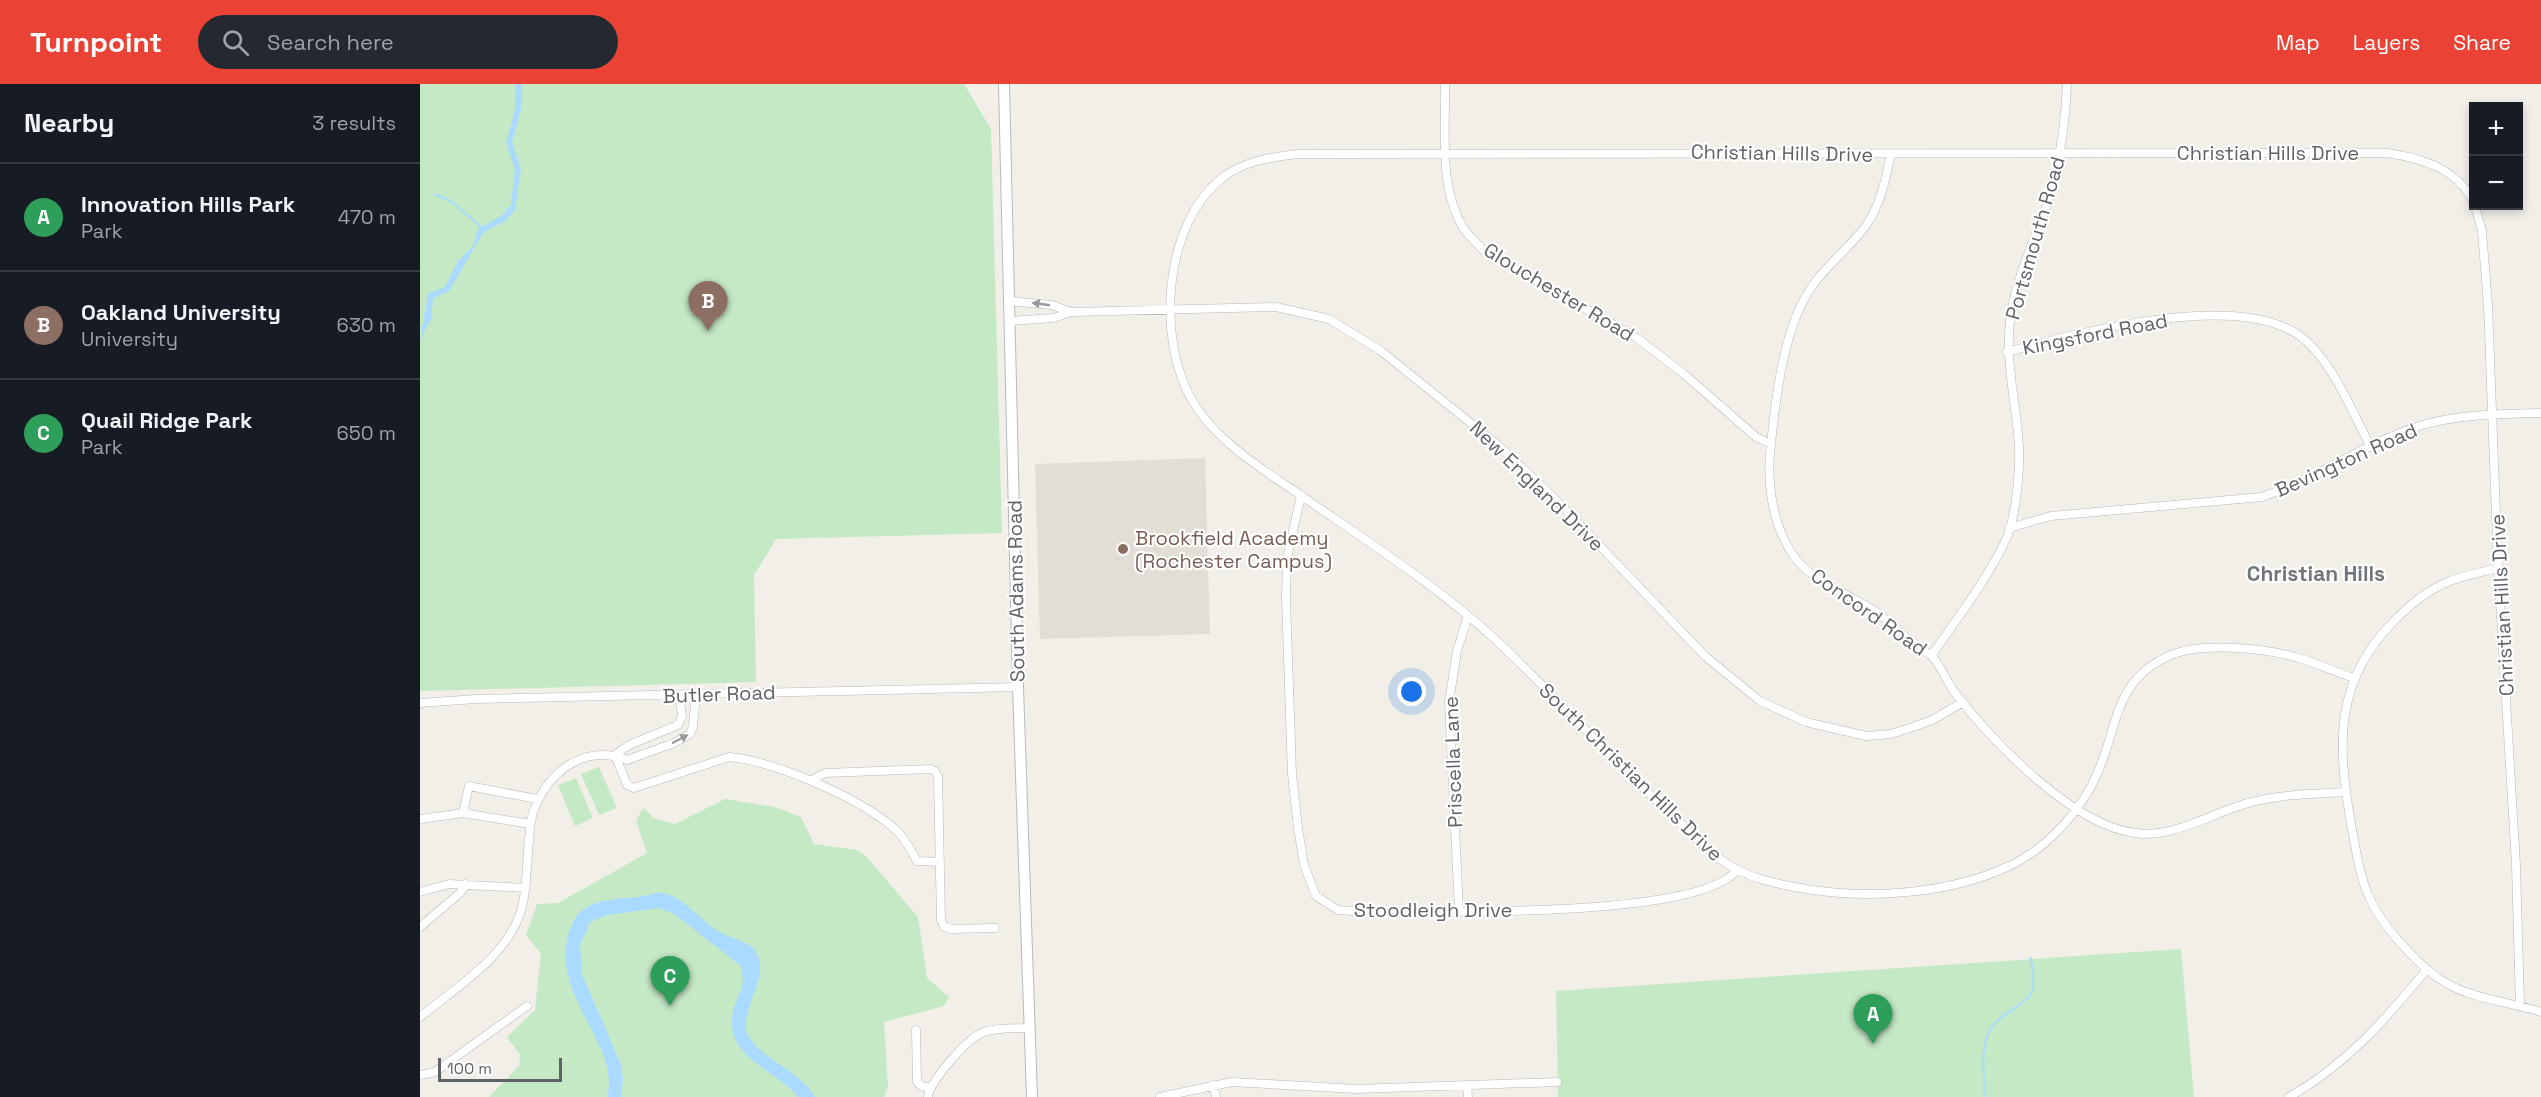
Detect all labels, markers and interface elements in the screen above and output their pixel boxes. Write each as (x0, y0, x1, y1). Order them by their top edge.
search box (198, 15, 618, 69)
text: Turnpoint (30, 24, 162, 60)
icon: search (219, 26, 252, 59)
text: Search here (267, 28, 394, 56)
text: Map (2276, 29, 2320, 56)
text: Layers (2353, 29, 2420, 56)
text: Share (2453, 29, 2511, 56)
map controls (2469, 102, 2523, 210)
button: + (2469, 102, 2523, 156)
text: Nearby (24, 106, 114, 140)
text: 3 results (312, 110, 396, 136)
street label: Christian Hills Drive (1691, 138, 1873, 168)
street label: Christian Hills Drive (2177, 140, 2359, 166)
street label: Portsmouth Road (1999, 153, 2071, 323)
button: − (2469, 156, 2523, 210)
text: Innovation Hills Park (81, 190, 295, 218)
text: A (37, 204, 50, 230)
text: 470 m (338, 204, 396, 230)
text: Park (81, 218, 123, 244)
street label: Glouchester Road (1479, 237, 1639, 347)
pin: B (688, 282, 728, 331)
text: Oakland University (81, 298, 281, 326)
one-way arrow (1032, 299, 1051, 308)
street label: Kingsford Road (2020, 307, 2170, 361)
text: B (37, 312, 50, 338)
text: 630 m (337, 312, 396, 338)
text: University (81, 326, 178, 352)
text: Quail Ridge Park (81, 406, 252, 434)
street label: New England Drive (1464, 415, 1610, 557)
street label: Bevington Road (2271, 417, 2421, 503)
text: C (37, 420, 50, 446)
text: 650 m (337, 420, 396, 446)
text: Park (81, 434, 123, 460)
street label: South Adams Road (1001, 500, 1031, 682)
street label: Christian Hills Drive (2484, 513, 2520, 697)
place label: Brookfield Academy (Rochester Campus) (1135, 525, 1332, 574)
marker: Brookfield Academy (Rochester Campus) (1116, 542, 1130, 556)
district label: Christian Hills (2247, 560, 2385, 587)
street label: Concord Road (1806, 562, 1932, 662)
your location (1397, 677, 1426, 706)
street label: South Christian Hills Drive (1534, 677, 1728, 867)
street label: Butler Road (662, 679, 776, 709)
street label: Priscella Lane (1438, 696, 1468, 828)
one-way arrow (672, 734, 689, 744)
street label: Stoodleigh Drive (1354, 897, 1512, 923)
pin: C (650, 956, 690, 1006)
pin: A (1854, 994, 1892, 1044)
scale bar (438, 1055, 562, 1082)
text: 100 m (447, 1058, 492, 1079)

